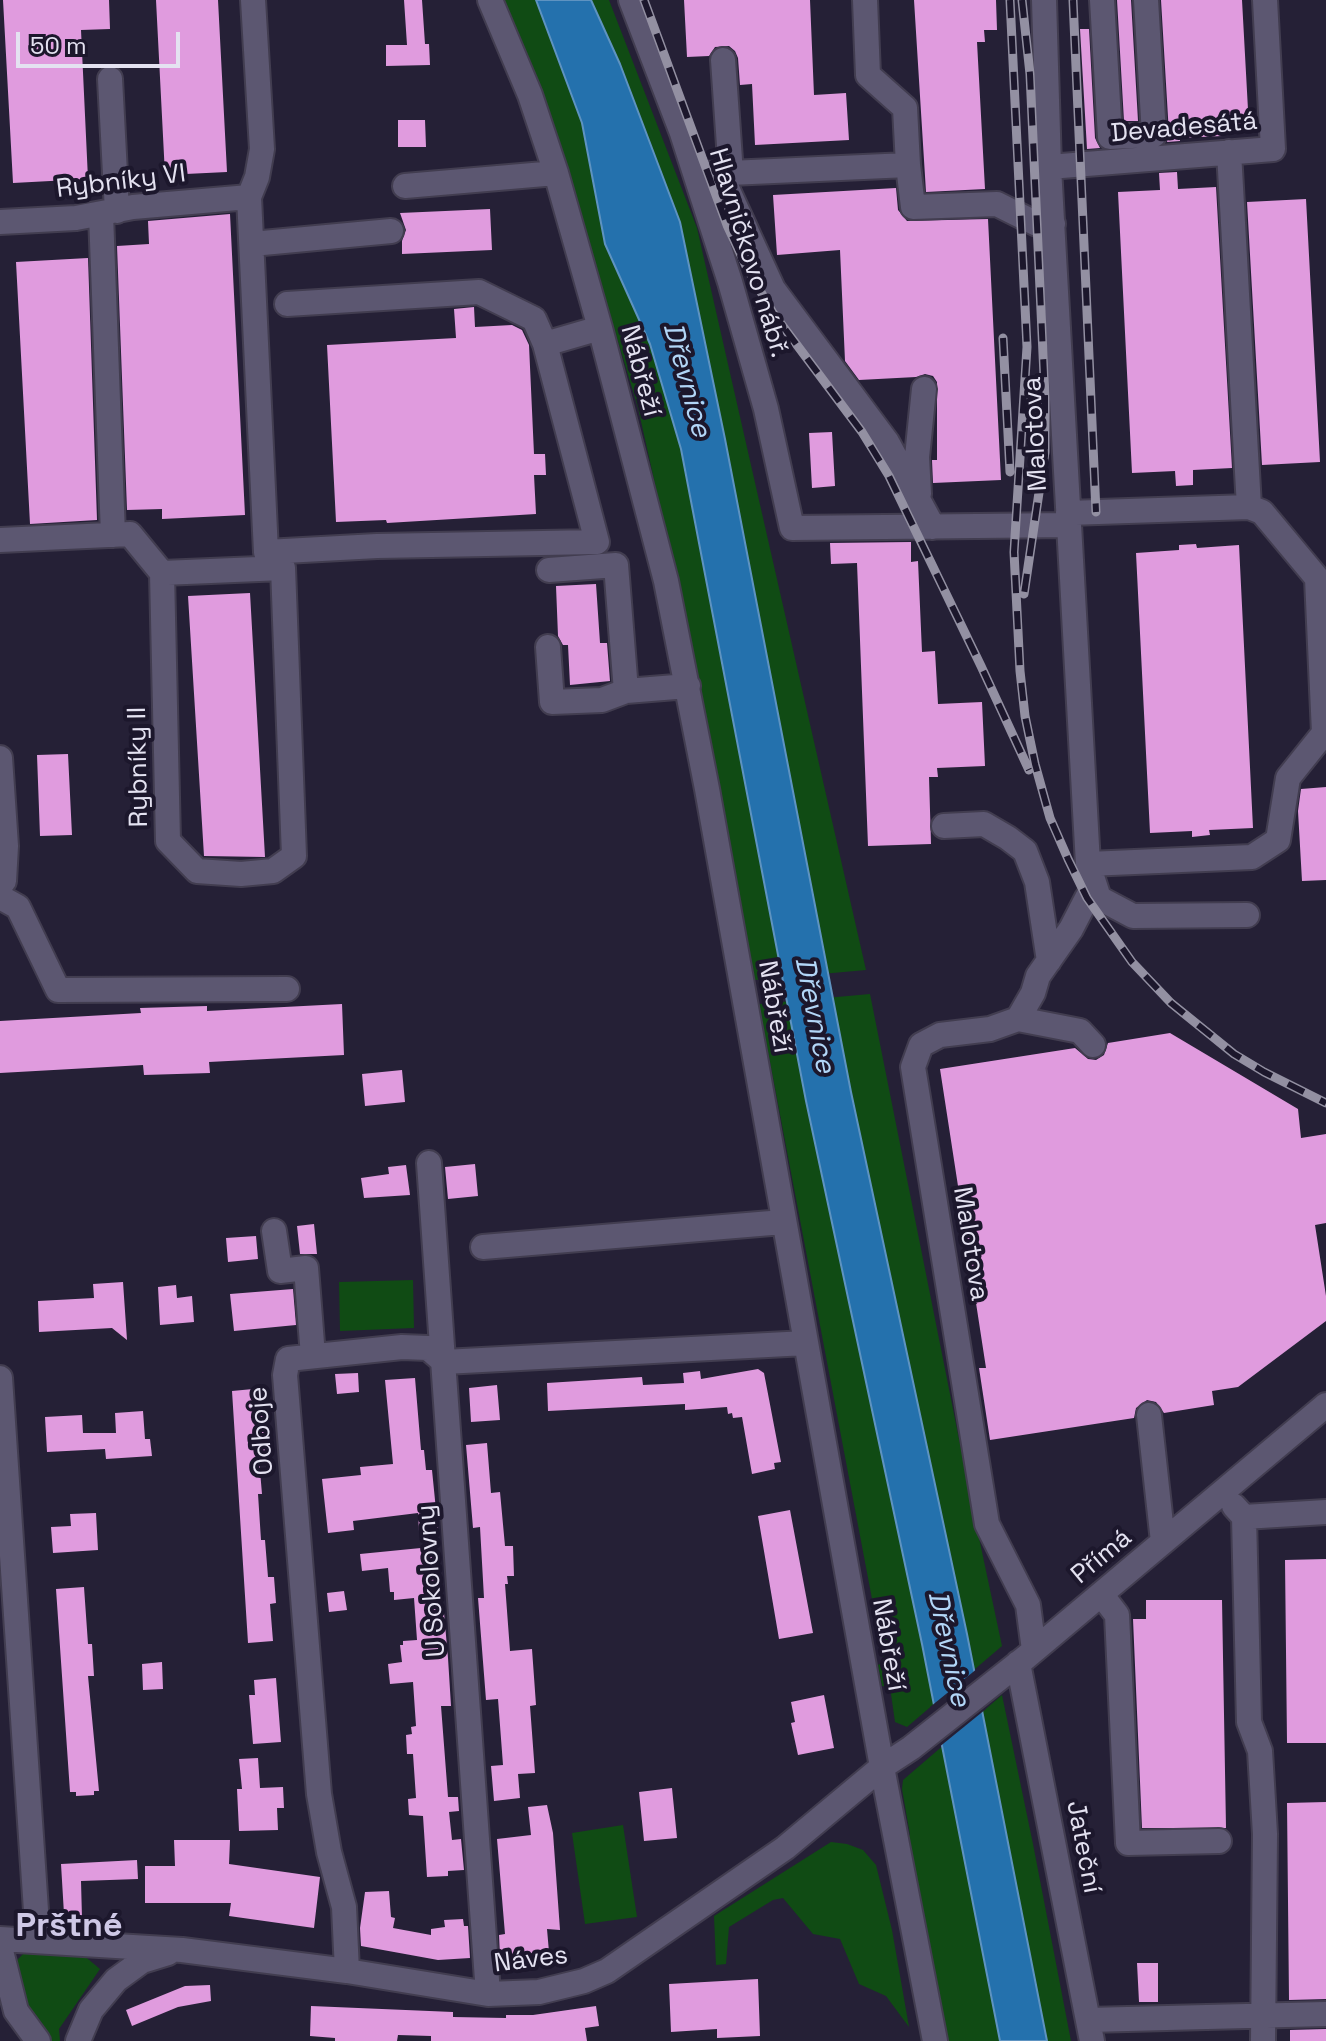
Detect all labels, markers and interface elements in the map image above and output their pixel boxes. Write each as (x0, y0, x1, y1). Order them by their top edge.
scale bar (20, 16, 184, 66)
text: 50 m (30, 30, 87, 61)
street label: Devadesátá (1109, 106, 1259, 150)
street label: Hlavničkovo nábř. (701, 145, 795, 361)
street label: Rybníky VI (54, 159, 188, 205)
water label: Dřevnice (655, 319, 717, 441)
street label: Nábřeží (613, 322, 667, 420)
street label: Malotova (1017, 376, 1055, 492)
street label: Rybníky II (122, 706, 156, 828)
water label: Dřevnice (786, 954, 842, 1076)
street label: Nábřeží (751, 958, 797, 1056)
street label: Malotova (946, 1185, 994, 1303)
street label: Odboje (243, 1386, 281, 1476)
street label: U Sokolovny (411, 1504, 453, 1658)
street label: Přímá (1066, 1523, 1138, 1591)
water label: Dřevnice (919, 1588, 977, 1710)
street label: Nábřeží (865, 1596, 911, 1694)
street label: Jateční (1059, 1798, 1107, 1896)
district label: Prštné (15, 1907, 123, 1947)
street label: Náves (492, 1940, 570, 1980)

